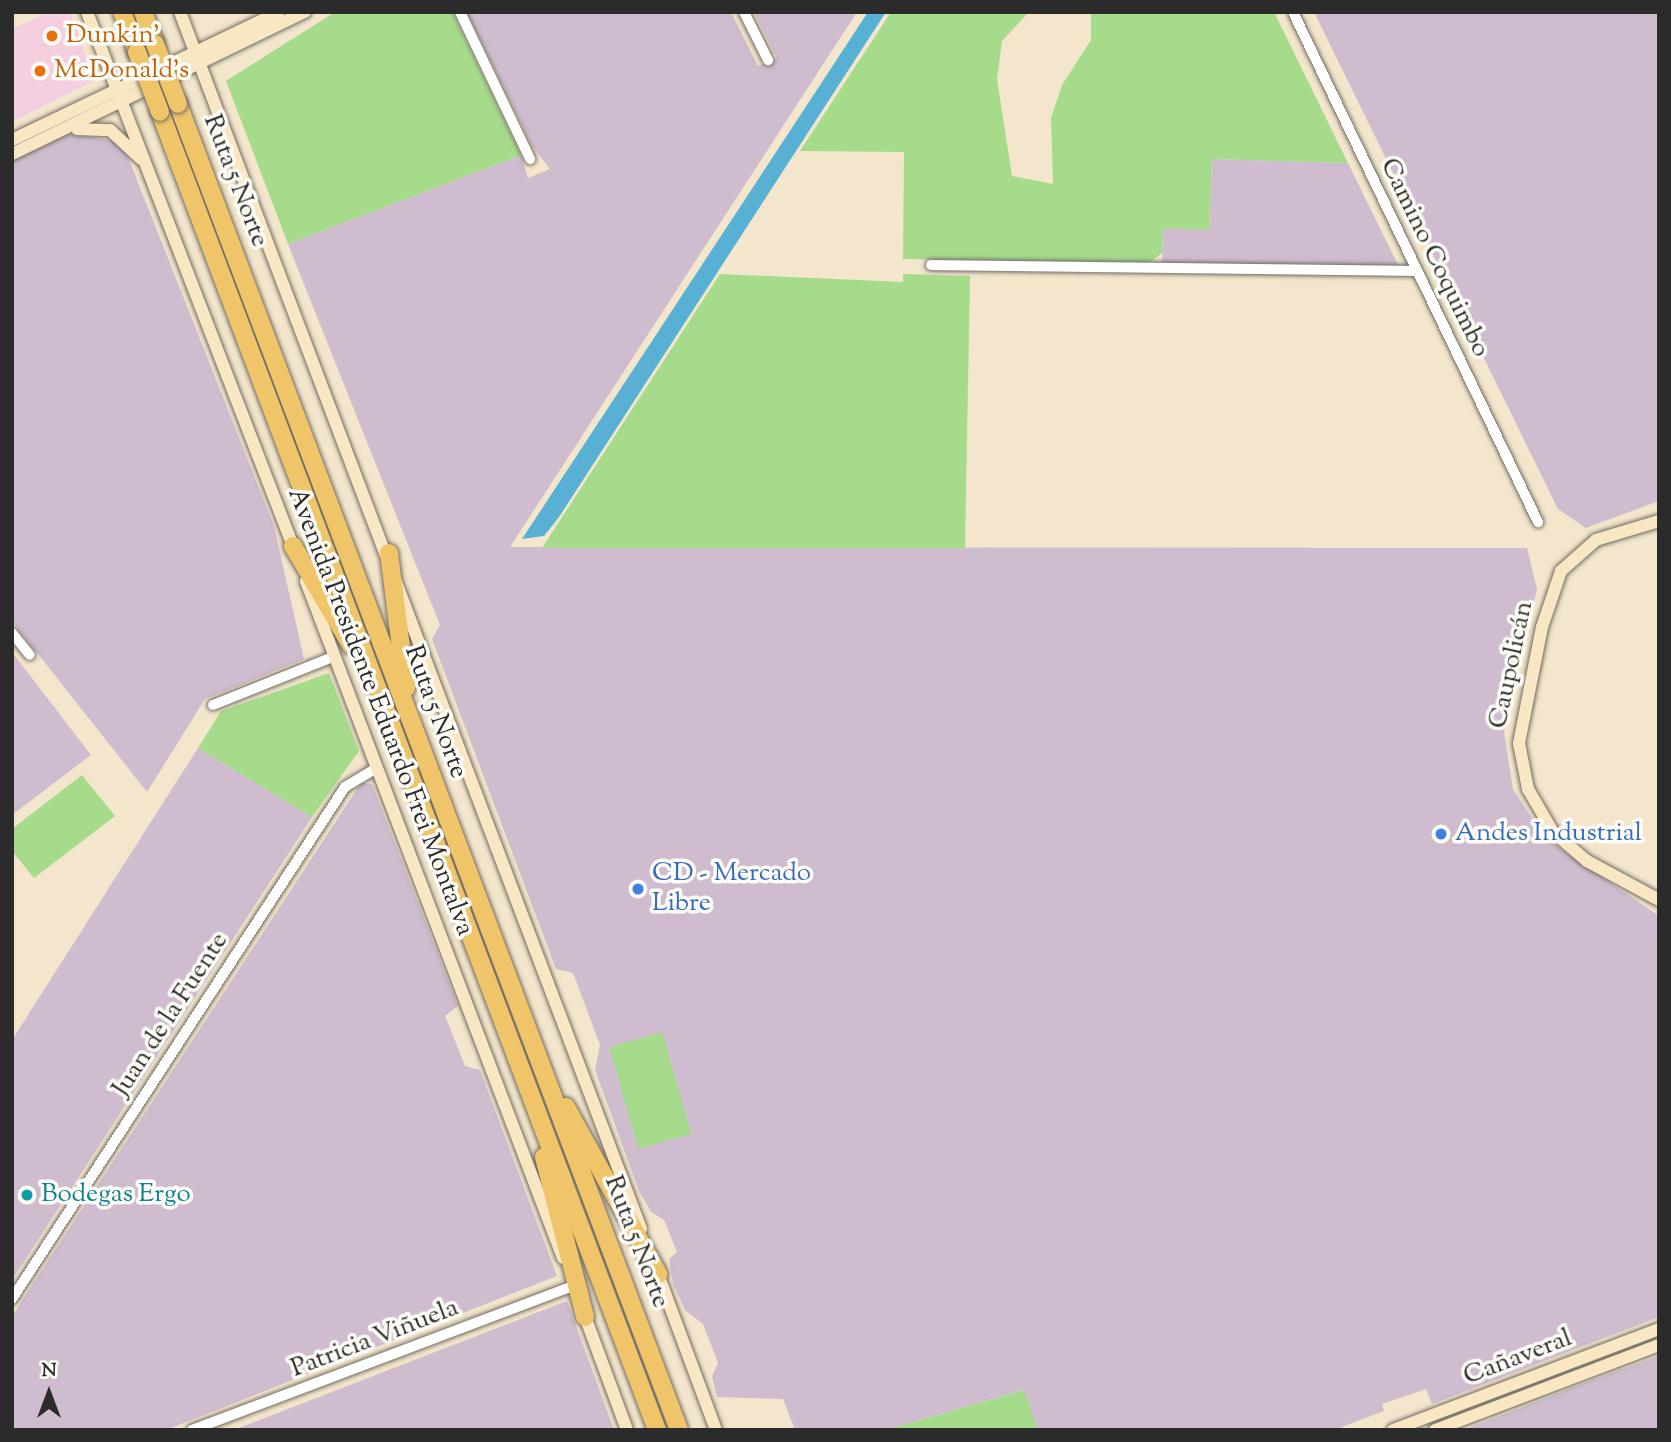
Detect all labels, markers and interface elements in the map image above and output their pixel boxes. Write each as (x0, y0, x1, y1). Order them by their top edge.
place label: Dunkin' (66, 20, 160, 52)
marker: Dunkin' (44, 28, 60, 44)
place label: McDonald's (54, 55, 189, 87)
marker: McDonald's (32, 63, 48, 79)
street label: Ruta 5 Norte (196, 110, 274, 252)
street label: Camino Coquimbo (1372, 154, 1496, 362)
street label: Avenida Presidente Eduardo Frei Montalva (280, 484, 480, 940)
street label: Caupolicán (1483, 599, 1541, 731)
street label: Ruta 5 Norte (397, 641, 473, 783)
place label: Andes Industrial (1455, 818, 1642, 850)
marker: Andes Industrial (1433, 826, 1449, 842)
place label: CD - Mercado Libre (652, 858, 811, 920)
marker: CD - Mercado Libre (630, 881, 646, 897)
street label: Juan de la Fuente (106, 927, 236, 1103)
street label: Ruta 5 Norte (597, 1171, 675, 1313)
place label: Bodegas Ergo (41, 1179, 191, 1211)
marker: Bodegas Ergo (19, 1187, 35, 1203)
street label: Patricia Viñuela (287, 1293, 463, 1385)
street label: Cañaveral (1459, 1323, 1577, 1393)
north arrow (14, 1358, 84, 1428)
text: N (41, 1358, 57, 1385)

